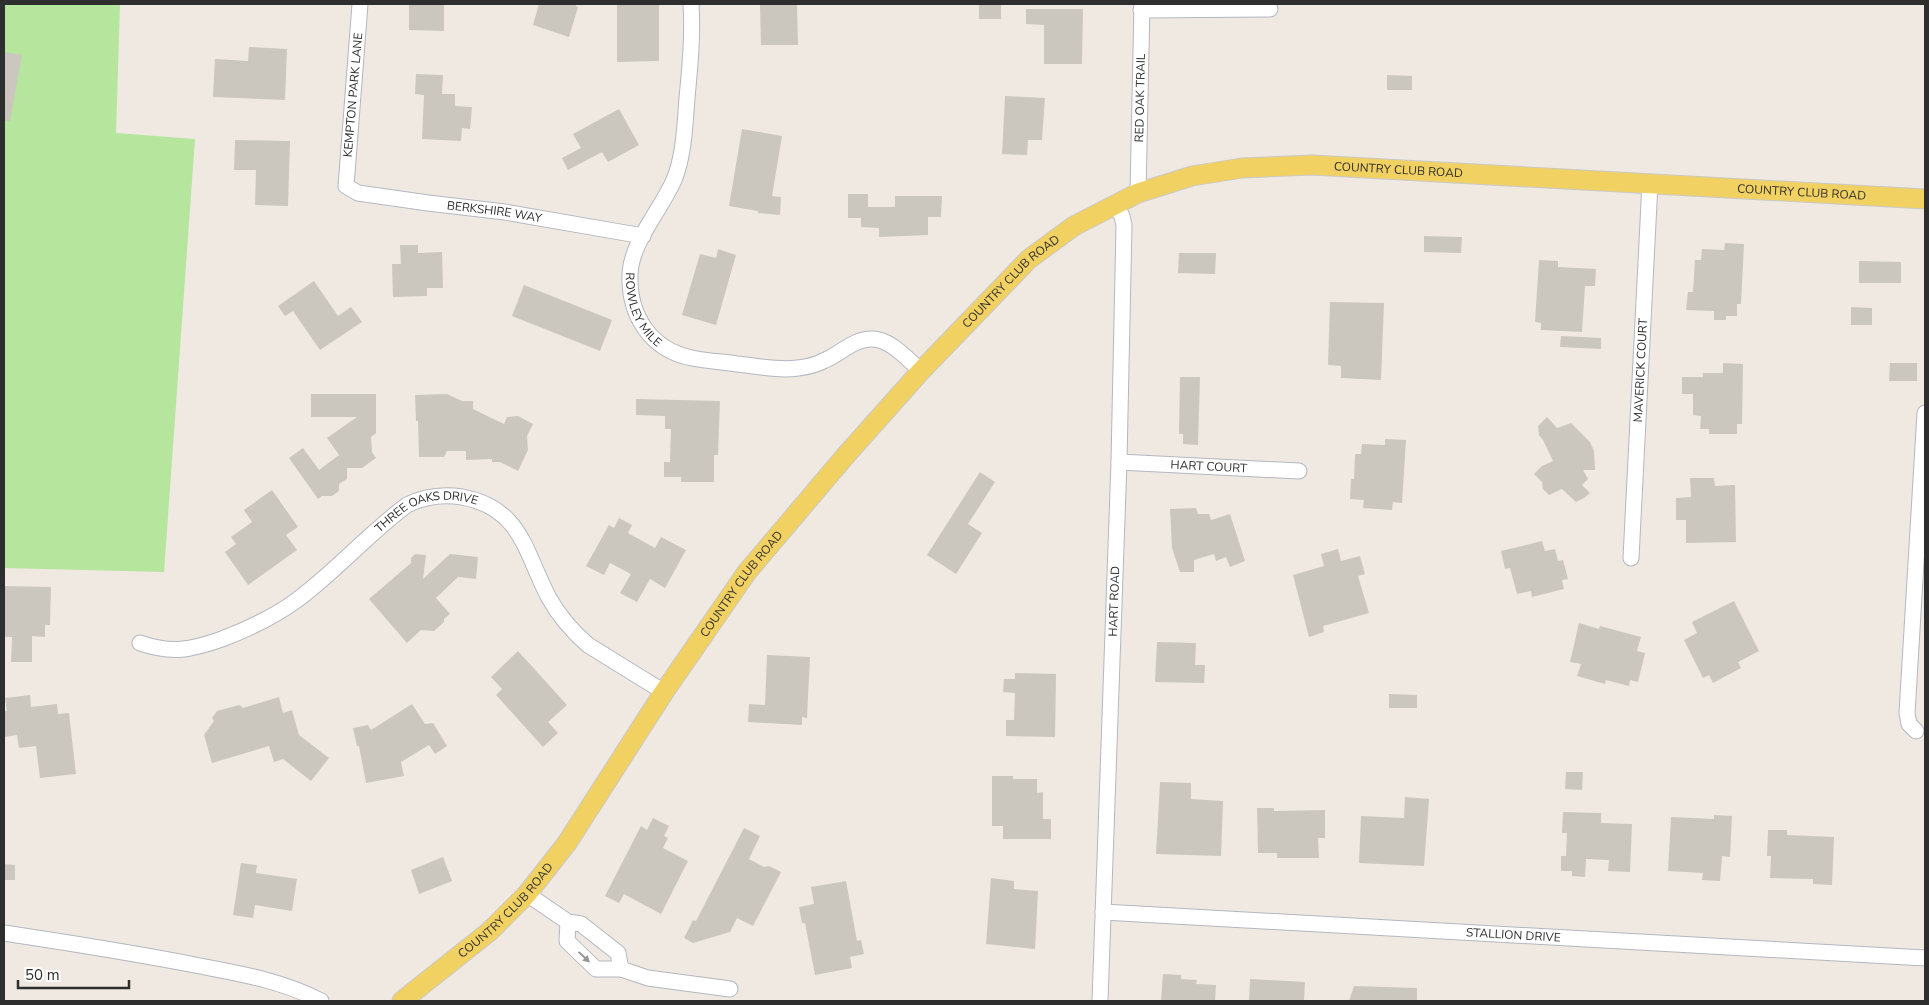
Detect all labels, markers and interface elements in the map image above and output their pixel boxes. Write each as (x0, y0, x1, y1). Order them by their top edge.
street label: KEMPTON PARK LANE (340, 32, 366, 158)
street label: RED OAK TRAIL (1131, 53, 1149, 143)
street label: COUNTRY CLUB ROAD (1333, 158, 1463, 181)
street label: COUNTRY CLUB ROAD (1737, 181, 1867, 204)
street label: BERKSHIRE WAY (446, 197, 544, 226)
street label: COUNTRY CLUB ROAD (959, 231, 1063, 331)
street label: ROWLEY MILE (622, 272, 665, 350)
street label: MAVERICK COURT (1630, 317, 1651, 423)
street label: HART COURT (1170, 457, 1248, 476)
street label: THREE OAKS DRIVE (371, 488, 480, 536)
street label: COUNTRY CLUB ROAD (696, 527, 787, 640)
street label: HART ROAD (1105, 566, 1123, 637)
street label: COUNTRY CLUB ROAD (455, 859, 557, 962)
street label: STALLION DRIVE (1466, 924, 1561, 946)
one-way arrow (577, 951, 589, 963)
scale bar (18, 958, 129, 990)
text: 50 m (25, 965, 60, 985)

